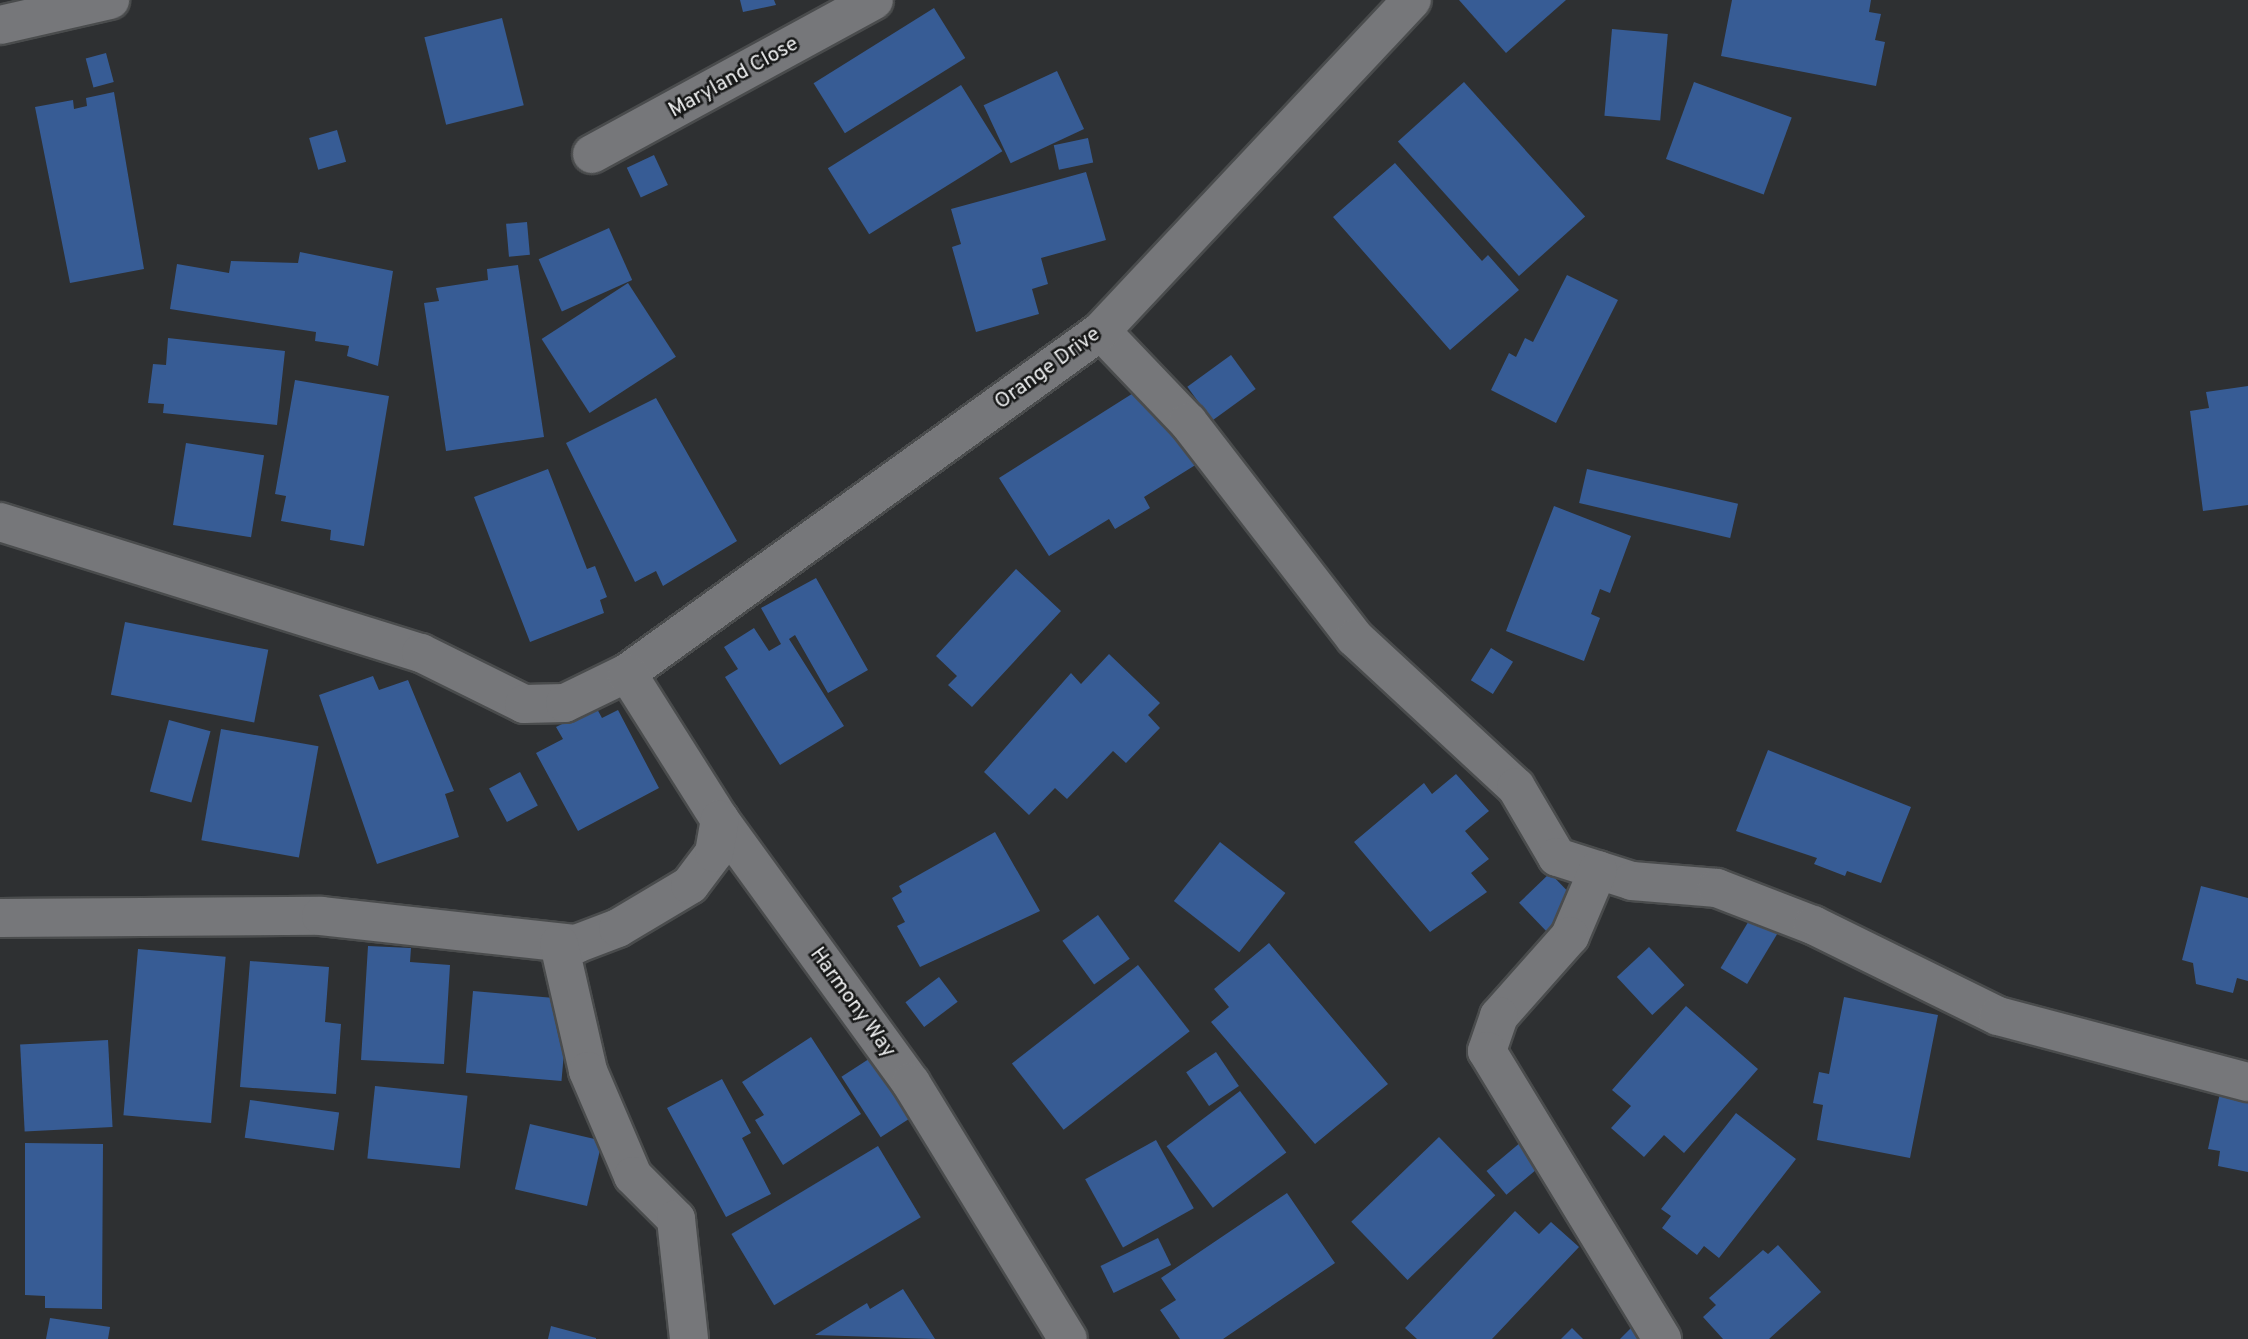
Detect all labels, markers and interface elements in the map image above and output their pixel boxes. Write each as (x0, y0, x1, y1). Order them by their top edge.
street label: Maryland Close (665, 32, 803, 124)
street label: Orange Drive (990, 322, 1106, 416)
street label: Harmony Way (804, 943, 900, 1063)

